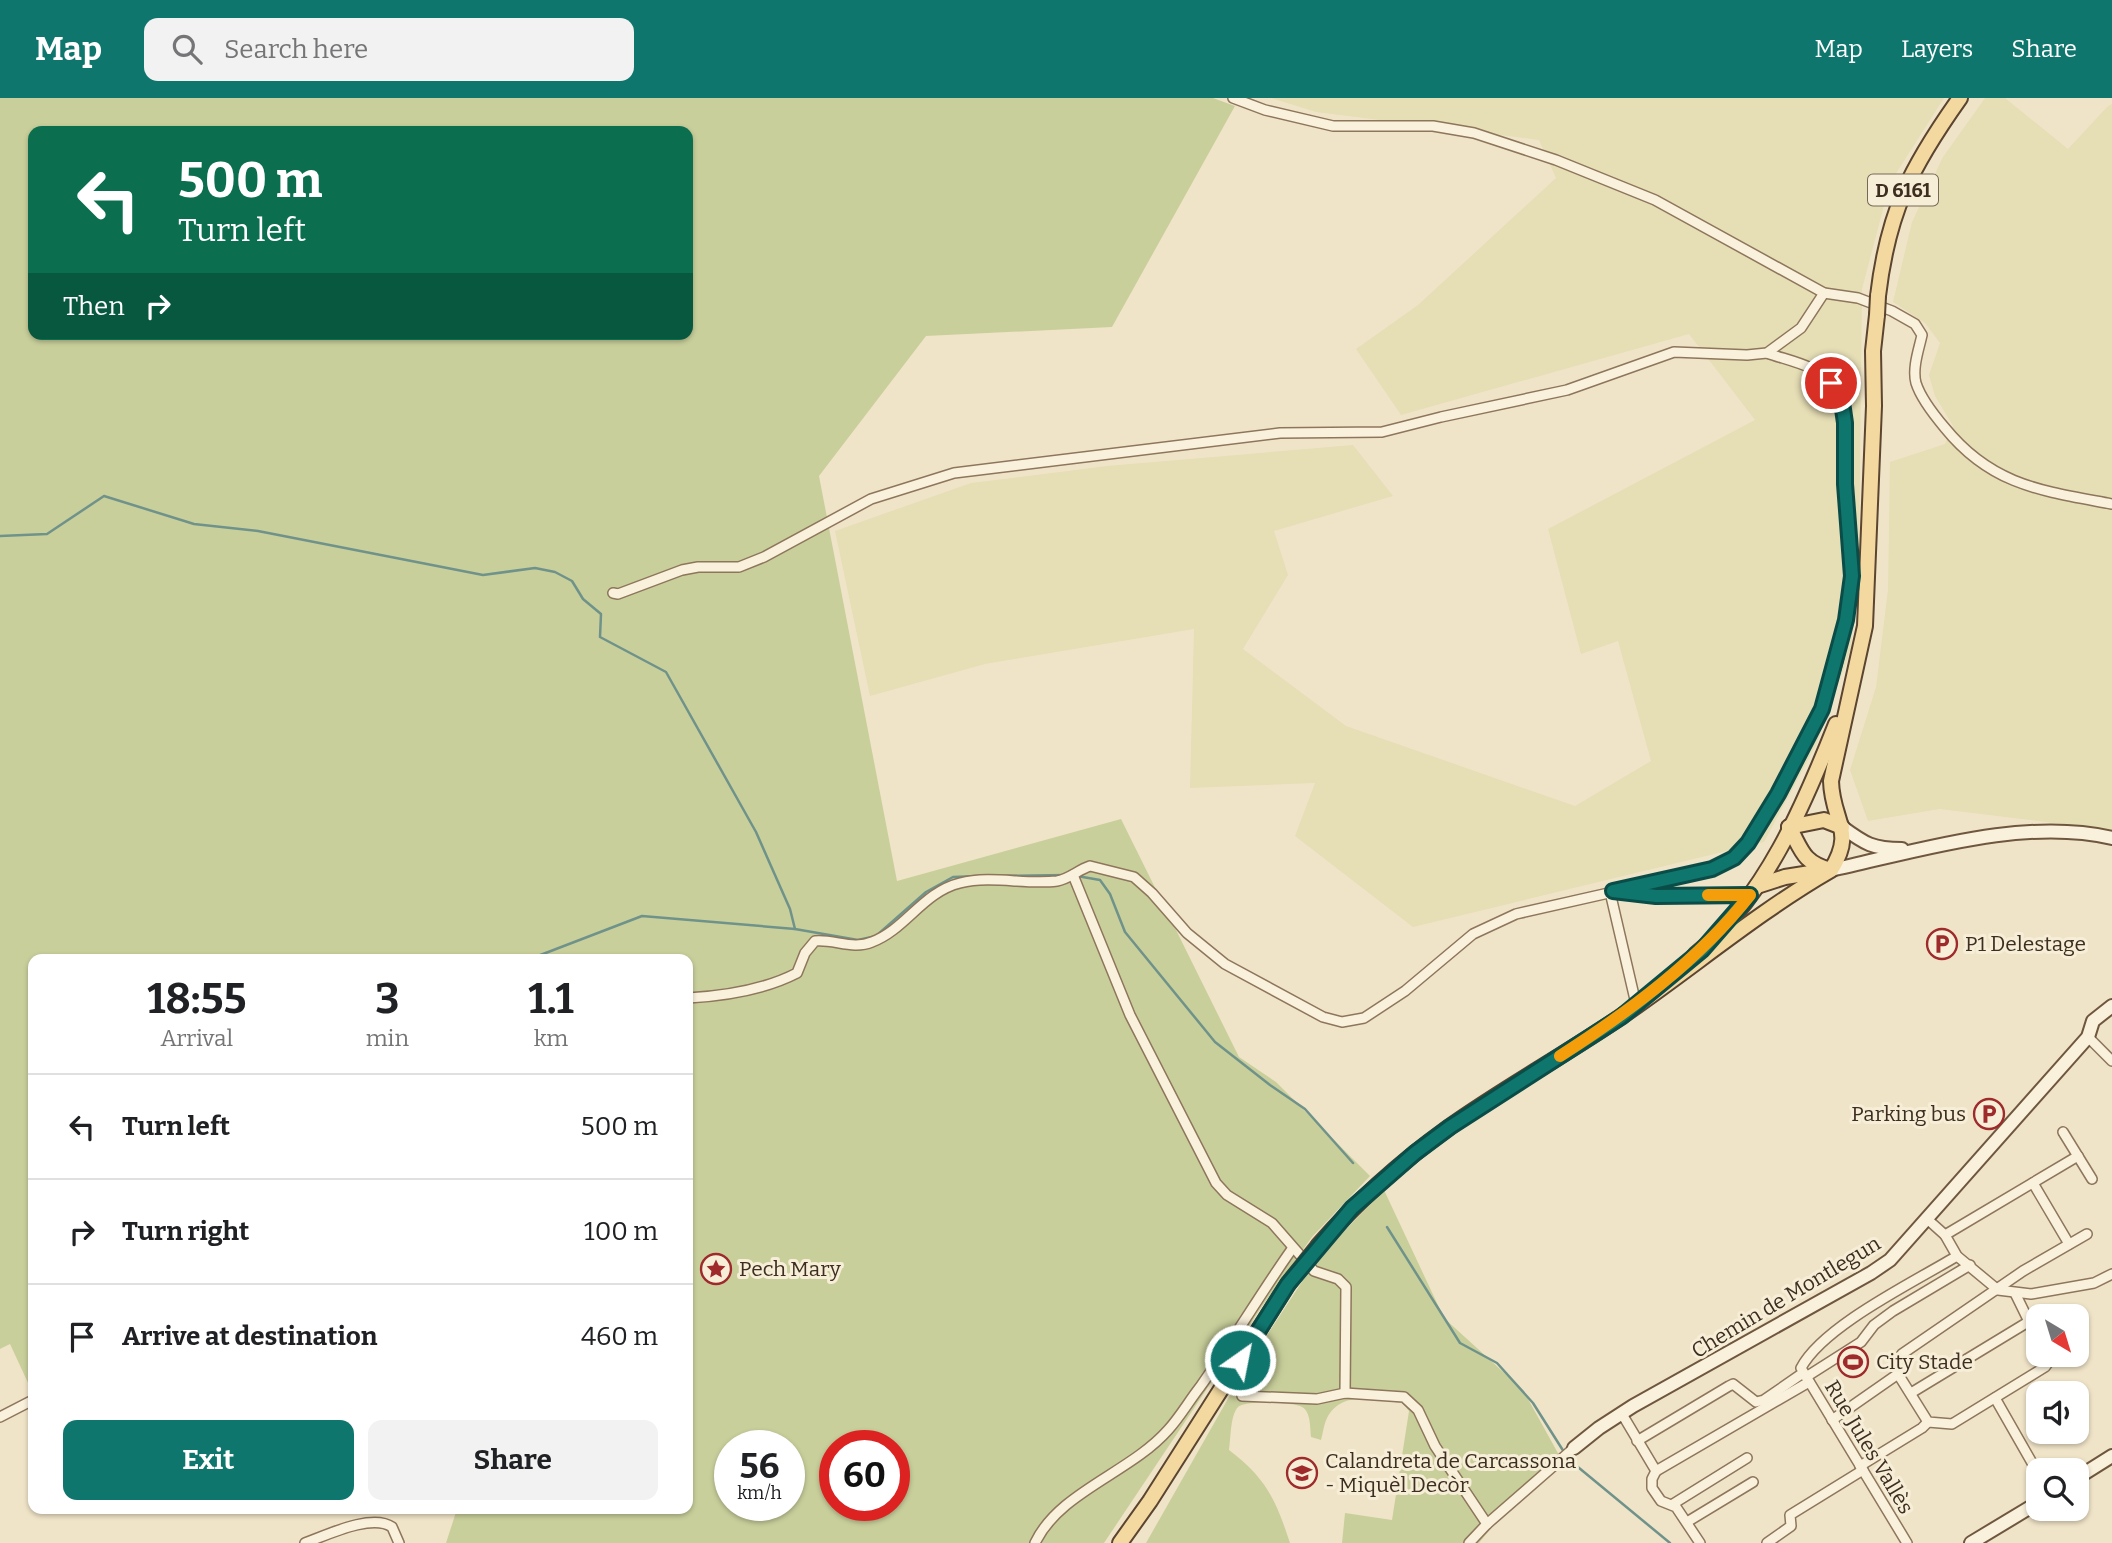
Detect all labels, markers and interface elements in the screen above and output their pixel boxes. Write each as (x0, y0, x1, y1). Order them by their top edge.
search box (144, 18, 634, 81)
text: Map (35, 29, 102, 69)
icon: search (168, 30, 206, 68)
text: Search here (224, 34, 368, 65)
text: Map (1815, 35, 1863, 63)
text: Layers (1901, 35, 1973, 63)
text: Share (2011, 35, 2077, 63)
text: 500 m (178, 151, 323, 210)
icon: left (63, 154, 154, 245)
road number: D 6161 (1868, 174, 1938, 206)
text: Turn left (178, 211, 306, 249)
icon: right (139, 287, 177, 325)
text: Then (63, 291, 125, 322)
pin (1801, 353, 1861, 413)
icon: arrive (1812, 364, 1850, 402)
parking icon: P1 Delestage (1925, 927, 1959, 961)
place label: P1 Delestage (1965, 931, 2086, 957)
text: 18:55 (147, 974, 246, 1024)
text: 3 (375, 974, 399, 1024)
text: 1.1 (528, 974, 574, 1024)
text: Arrival (160, 1024, 233, 1052)
text: min (366, 1024, 409, 1052)
text: km (534, 1024, 568, 1052)
parking icon: Parking bus (1972, 1097, 2006, 1131)
place label: Parking bus (1851, 1101, 1966, 1127)
icon: left (63, 1108, 101, 1146)
text: Turn left (122, 1111, 230, 1142)
text: 500 m (581, 1111, 658, 1142)
icon: right (63, 1213, 101, 1251)
text: Turn right (122, 1216, 249, 1247)
text: 100 m (584, 1216, 658, 1247)
street label: Chemin de Montlegun (1687, 1230, 1885, 1364)
place icon: Pech Mary (699, 1252, 733, 1286)
place label: Pech Mary (739, 1256, 842, 1282)
north arrow (2026, 1304, 2090, 1367)
map controls (2026, 1304, 2089, 1521)
icon: arrive (63, 1318, 101, 1356)
text: Arrive at destination (122, 1321, 377, 1352)
text: 460 m (581, 1321, 658, 1352)
position arrow (1203, 1323, 1277, 1397)
sports icon: City Stade (1836, 1345, 1870, 1379)
place label: City Stade (1876, 1349, 1973, 1375)
street label: Rue Jules Vallès (1819, 1375, 1919, 1519)
button: sound (2026, 1381, 2089, 1444)
button: Exit (63, 1420, 354, 1500)
button: Share (368, 1420, 658, 1500)
speed limit sign: 60 (819, 1430, 910, 1521)
text: 56 (740, 1445, 779, 1487)
place label: Calandreta de Carcassona - Miquèl Decòr (1325, 1448, 1577, 1498)
school or university icon: Calandreta de Carcassona - Miquèl Decòr (1285, 1456, 1319, 1490)
button: search (2026, 1458, 2089, 1521)
text: km/h (737, 1482, 782, 1504)

